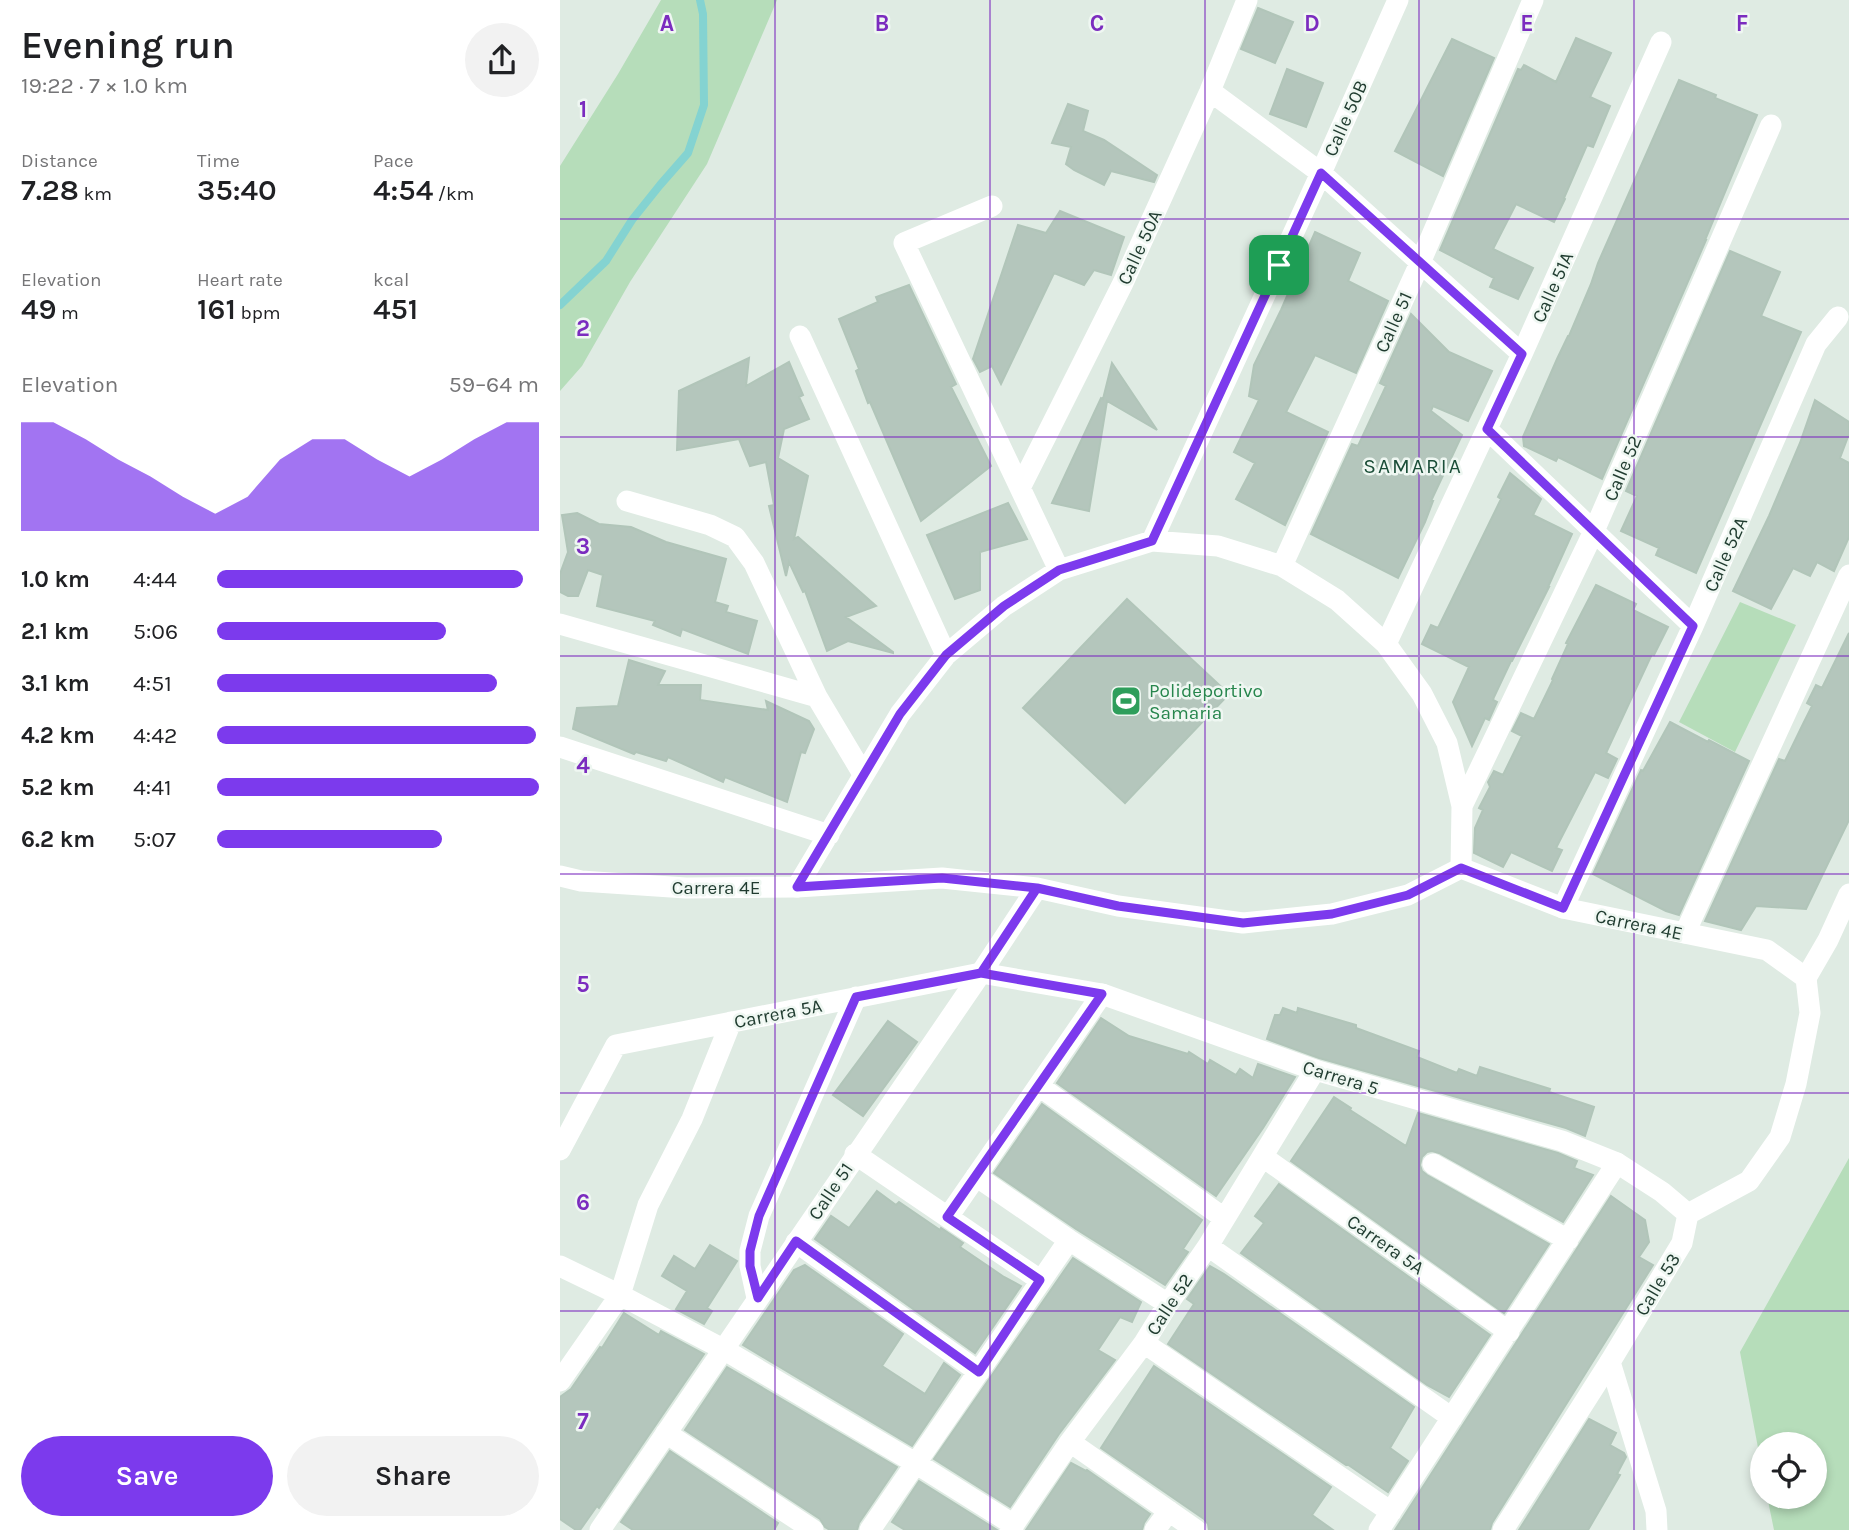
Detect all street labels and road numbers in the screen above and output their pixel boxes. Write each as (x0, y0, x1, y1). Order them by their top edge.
street label: Calle 50B (1319, 77, 1372, 160)
street label: Calle 50A (1113, 206, 1167, 288)
street label: Calle 51A (1528, 249, 1578, 326)
street label: Calle 51 (1371, 289, 1417, 356)
street label: Calle 52 (1599, 432, 1646, 504)
street label: Calle 52A (1700, 513, 1752, 595)
street label: Carrera 4E (672, 877, 760, 899)
street label: Carrera 4E (1593, 905, 1684, 945)
street label: Carrera 5A (732, 995, 824, 1033)
street label: Carrera 5 (1300, 1056, 1381, 1100)
street label: Calle 51 (804, 1159, 858, 1224)
street label: Carrera 5A (1343, 1210, 1428, 1279)
street label: Calle 53 (1631, 1249, 1685, 1320)
street label: Calle 52 (1142, 1270, 1198, 1339)

